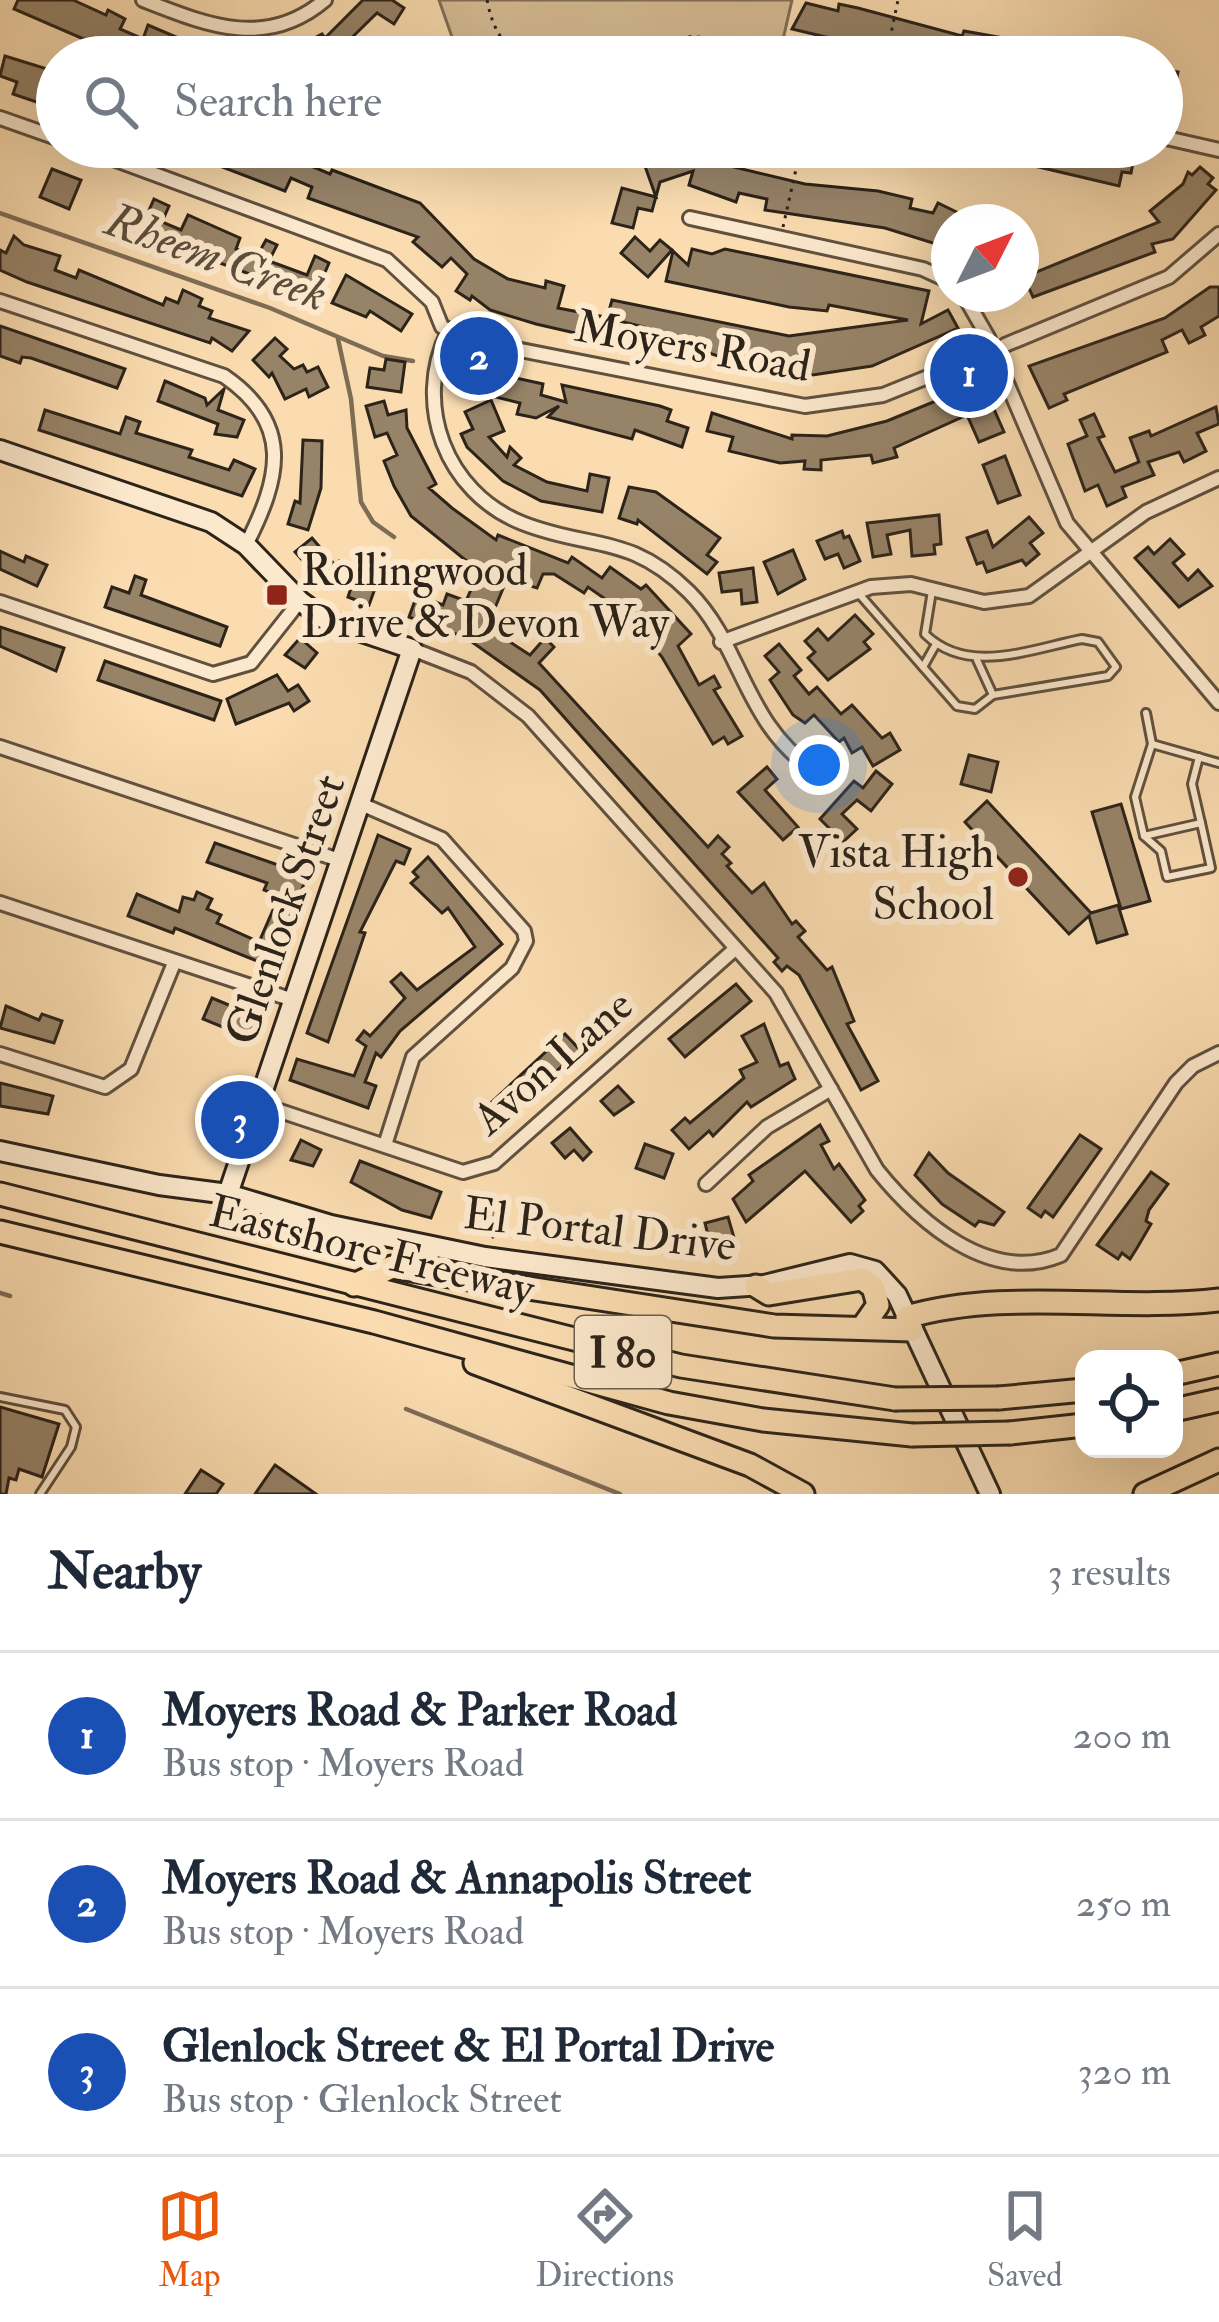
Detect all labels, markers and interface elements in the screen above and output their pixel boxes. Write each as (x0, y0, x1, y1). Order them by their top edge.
search box (36, 36, 1183, 168)
icon: search (78, 69, 144, 135)
text: Search here (174, 74, 382, 130)
water label: Rheem Creek (96, 189, 335, 326)
north arrow (931, 204, 1039, 312)
street label: Moyers Road (571, 299, 815, 395)
pin: 2 (440, 311, 518, 401)
pin: 1 (930, 328, 1008, 418)
place label: Rollingwood Drive & Devon Way (301, 543, 670, 651)
marker: Rollingwood Drive & Devon Way (264, 582, 290, 608)
your location (789, 735, 849, 795)
street label: Glenlock Street (214, 767, 358, 1052)
place label: Vista High School (798, 825, 994, 933)
marker: Vista High School (1005, 864, 1031, 890)
street label: Avon Lane (461, 978, 645, 1148)
pin: 3 (201, 1075, 279, 1165)
street label: Eastshore Freeway (203, 1183, 541, 1319)
street label: El Portal Drive (460, 1185, 739, 1274)
road number: I 80 (575, 1316, 671, 1388)
map controls (1075, 1350, 1183, 1458)
button: locate (1075, 1350, 1183, 1458)
text: Nearby (48, 1540, 201, 1604)
text: 3 results (1048, 1548, 1171, 1597)
text: Moyers Road & Parker Road (162, 1683, 677, 1739)
text: 1 (80, 1711, 94, 1760)
text: 200 m (1073, 1711, 1171, 1760)
text: Bus stop · Moyers Road (162, 1739, 524, 1788)
text: Moyers Road & Annapolis Street (162, 1851, 751, 1907)
text: 2 (77, 1879, 97, 1928)
text: 250 m (1076, 1879, 1171, 1928)
text: Bus stop · Moyers Road (162, 1907, 524, 1956)
text: Glenlock Street & El Portal Drive (162, 2019, 774, 2075)
text: 3 (80, 2047, 94, 2096)
text: 320 m (1078, 2047, 1171, 2096)
text: Bus stop · Glenlock Street (162, 2075, 562, 2124)
tab: Map (157, 2183, 223, 2296)
tab: Directions (536, 2183, 674, 2296)
tab: Saved (987, 2183, 1062, 2296)

